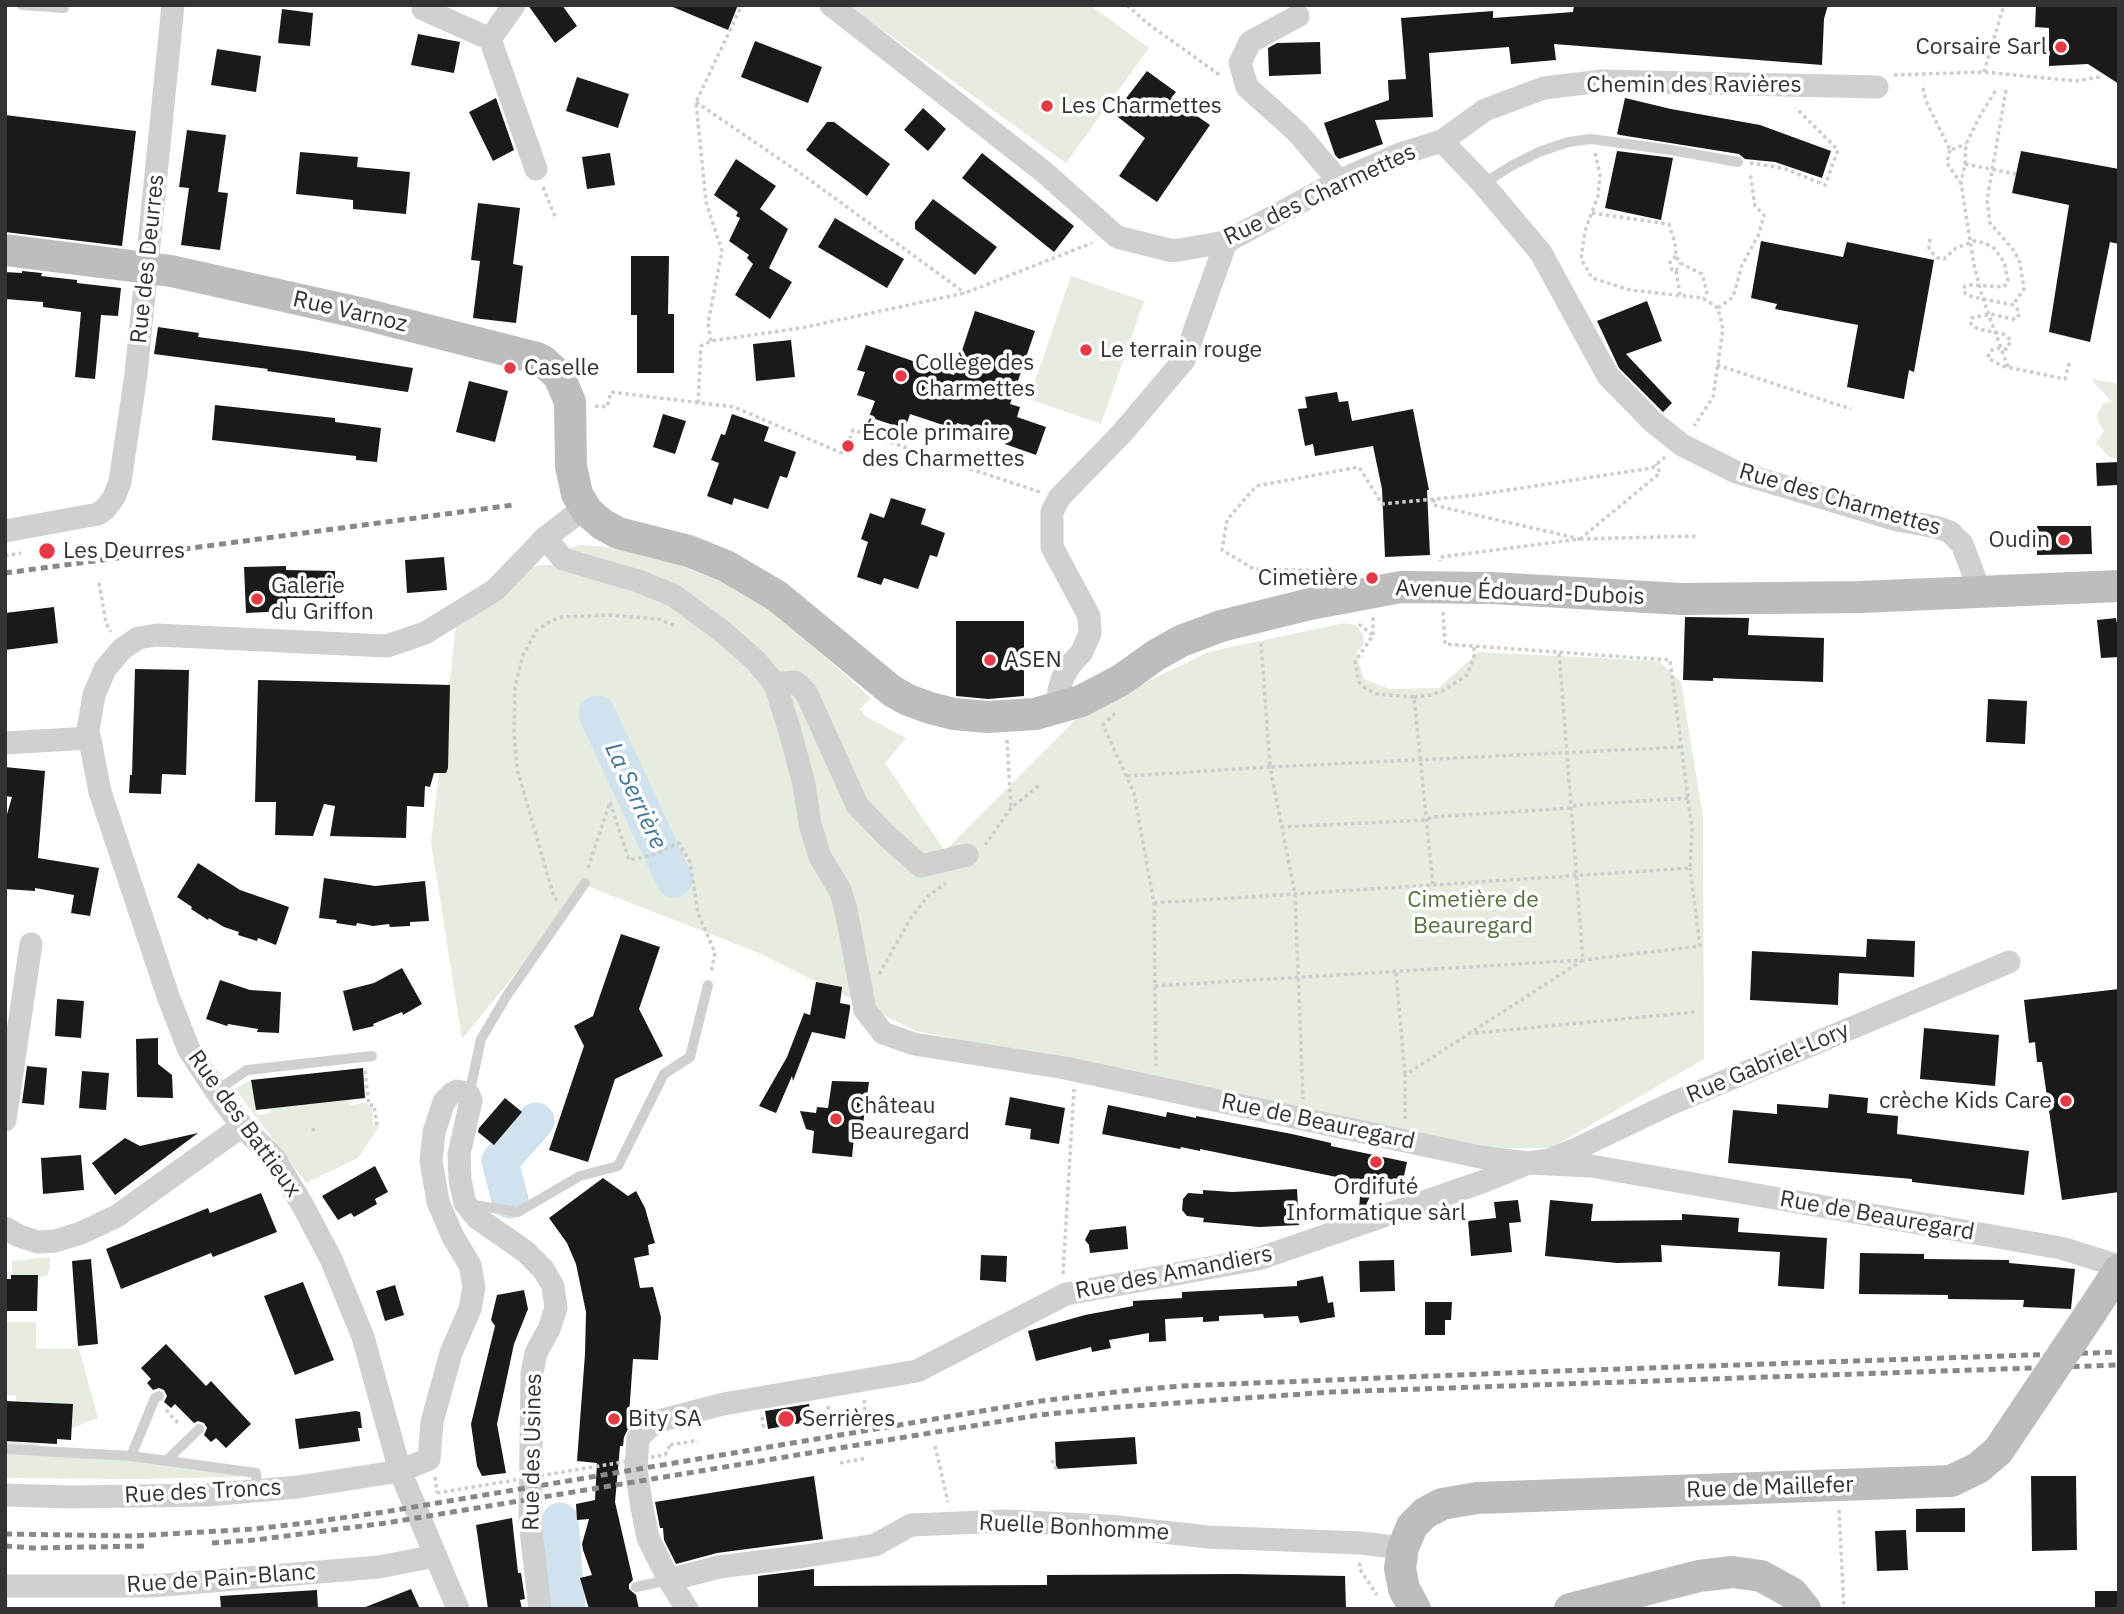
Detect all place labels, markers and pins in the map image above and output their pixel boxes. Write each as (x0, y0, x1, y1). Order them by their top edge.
place label: Corsaire Sarl (1915, 33, 2047, 61)
marker: Corsaire Sarl (2053, 39, 2069, 55)
place label: Les Charmettes (1061, 92, 1222, 120)
marker: Les Charmettes (1039, 98, 1055, 114)
place label: Le terrain rouge (1100, 336, 1262, 364)
marker: Le terrain rouge (1078, 342, 1094, 358)
place label: Collège des Charmettes (915, 349, 1035, 403)
place label: Caselle (524, 354, 599, 382)
marker: Caselle (502, 360, 518, 376)
marker: Collège des Charmettes (893, 368, 909, 384)
place label: École primaire des Charmettes (862, 419, 1025, 473)
marker: École primaire des Charmettes (840, 438, 856, 454)
place label: Oudin (1988, 526, 2050, 554)
marker: Oudin (2056, 532, 2072, 548)
place label: Les Deurres (63, 537, 185, 565)
marker: Les Deurres (37, 541, 57, 561)
place label: Cimetière (1258, 564, 1358, 592)
marker: Cimetière (1364, 570, 1380, 586)
place label: Galerie du Griffon (271, 572, 374, 626)
marker: Galerie du Griffon (249, 591, 265, 607)
place label: ASEN (1004, 646, 1062, 674)
marker: ASEN (982, 652, 998, 668)
place label: crèche Kids Care (1879, 1087, 2052, 1115)
place label: Château Beauregard (850, 1092, 970, 1146)
marker: crèche Kids Care (2058, 1093, 2074, 1109)
marker: Château Beauregard (828, 1111, 844, 1127)
marker: Ordifuté Informatique sàrl (1368, 1154, 1384, 1170)
place label: Ordifuté Informatique sàrl (1286, 1173, 1466, 1227)
place label: Bity SA (628, 1405, 702, 1433)
place label: Serrières (802, 1405, 895, 1433)
marker: Serrières (776, 1409, 796, 1429)
marker: Bity SA (606, 1411, 622, 1427)

